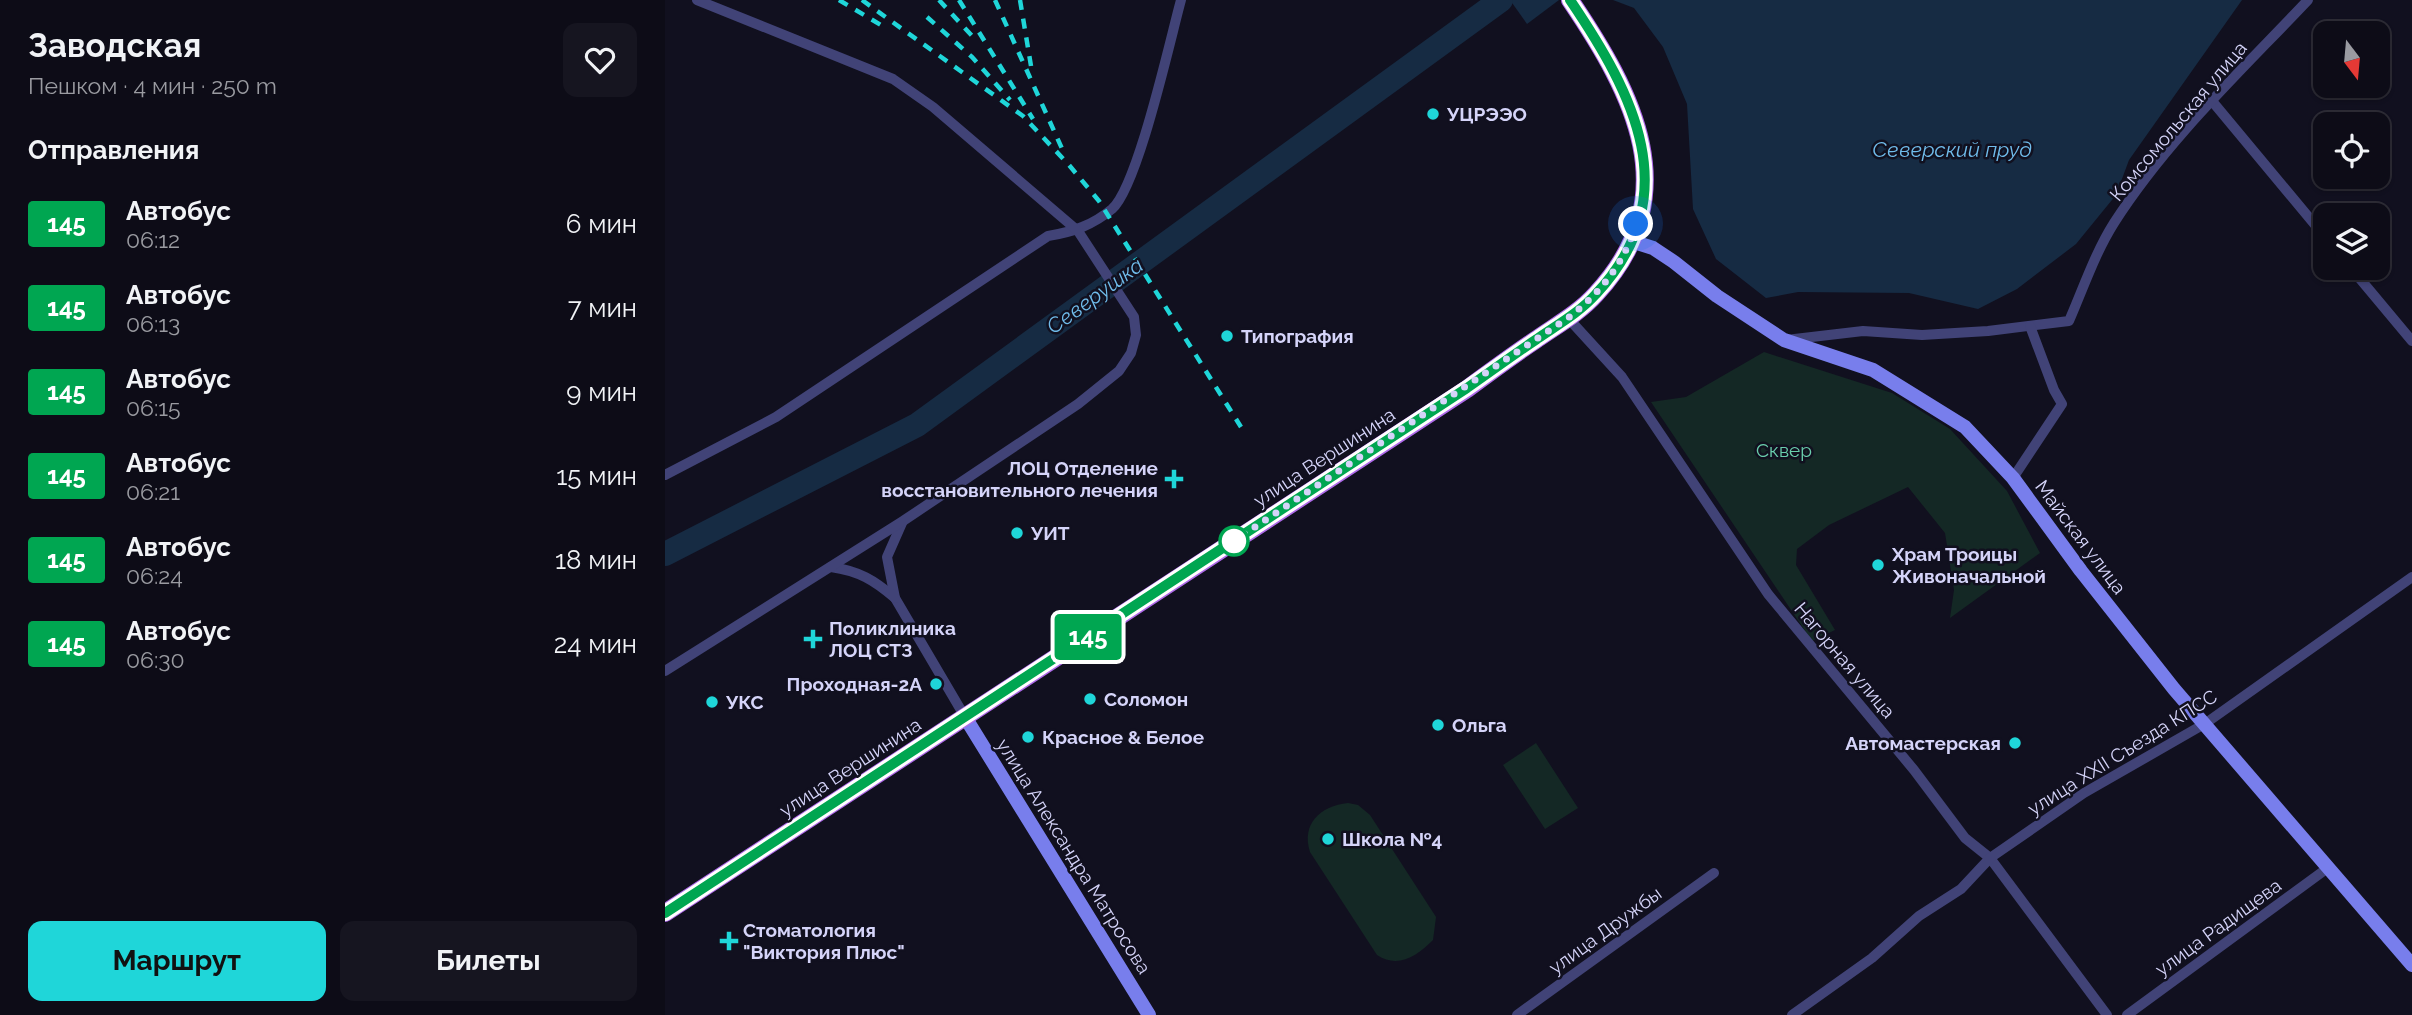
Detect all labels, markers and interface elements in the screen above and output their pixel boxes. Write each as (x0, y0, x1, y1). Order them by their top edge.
north arrow (2313, 21, 2391, 98)
map controls (2313, 21, 2390, 280)
button: heart (563, 23, 637, 97)
text: Заводская (28, 26, 201, 65)
street label: Комсомольская улица (2105, 37, 2251, 205)
text: Пешком · 4 мин · 250 m (28, 72, 277, 99)
place label: УЦРЭЭО (1446, 103, 1527, 125)
marker: УЦРЭЭО (1425, 106, 1441, 122)
button: locate (2313, 112, 2390, 189)
text: Отправления (28, 135, 199, 165)
water label: Северский пруд (1872, 137, 2032, 162)
text: Автобус (126, 196, 231, 226)
button: layers (2313, 203, 2390, 280)
your location (1618, 206, 1653, 241)
text: 145 (47, 209, 86, 238)
text: 6 мин (566, 209, 637, 239)
text: 06:12 (126, 226, 180, 253)
water label: Северушка (1041, 252, 1148, 339)
text: Автобус (126, 280, 231, 310)
text: 145 (47, 293, 86, 322)
text: 7 мин (568, 293, 637, 323)
text: 06:13 (126, 310, 180, 337)
place label: Типография (1241, 325, 1354, 347)
marker: Типография (1219, 328, 1235, 344)
text: Автобус (126, 364, 231, 394)
text: 145 (47, 377, 86, 406)
text: 9 мин (566, 377, 637, 407)
text: 06:15 (126, 394, 181, 421)
street label: улица Вершинина (1249, 403, 1399, 511)
park label: Сквер (1756, 439, 1812, 461)
text: Автобус (126, 448, 231, 478)
place label: ЛОЦ Отделение восстановительного лечения (881, 457, 1158, 501)
text: 145 (47, 461, 86, 490)
text: 15 мин (556, 461, 637, 491)
marker: ЛОЦ Отделение восстановительного лечения (1164, 469, 1184, 489)
street label: Майская улица (2031, 476, 2131, 598)
text: 06:21 (126, 478, 180, 505)
place label: УИТ (1030, 522, 1070, 544)
marker: УИТ (1009, 525, 1025, 541)
unlabelled marker (1219, 526, 1249, 556)
text: Автобус (126, 532, 231, 562)
place label: Храм Троицы Живоначальной (1891, 543, 2046, 587)
text: 145 (47, 545, 86, 574)
text: 18 мин (555, 545, 637, 575)
marker: Храм Троицы Живоначальной (1870, 557, 1886, 573)
text: 06:24 (126, 562, 183, 589)
street label: Нагорная улица (1790, 598, 1900, 722)
line badge: 145 (1048, 614, 1128, 660)
text: Автобус (126, 616, 231, 646)
place label: Поликлиника ЛОЦ СТЗ (829, 617, 956, 661)
text: 145 (1069, 622, 1107, 651)
text: 145 (47, 629, 86, 658)
text: 24 мин (554, 629, 637, 659)
marker: Поликлиника ЛОЦ СТЗ (803, 629, 823, 649)
text: 06:30 (126, 646, 185, 673)
place label: Проходная-2А (787, 673, 922, 695)
marker: Проходная-2А (928, 676, 944, 692)
street label: улица XXII Съезда КПСС (2023, 685, 2221, 819)
place label: Соломон (1104, 688, 1188, 710)
place label: УКС (725, 691, 763, 713)
marker: Соломон (1082, 691, 1098, 707)
marker: УКС (704, 694, 720, 710)
street label: улица Вершинина (775, 713, 925, 821)
place label: Ольга (1452, 714, 1507, 736)
marker: Ольга (1430, 717, 1446, 733)
place label: Красное & Белое (1042, 726, 1204, 748)
marker: Красное & Белое (1020, 729, 1036, 745)
place label: Автомастерская (1845, 732, 2001, 754)
street label: улица Александра Матросова (992, 734, 1156, 978)
marker: Автомастерская (2007, 735, 2023, 751)
place label: Школа №4 (1342, 828, 1442, 850)
marker: Школа №4 (1320, 831, 1336, 847)
street label: улица Радищева (2151, 874, 2285, 980)
street label: улица Дружбы (1544, 882, 1666, 978)
place label: Стоматология "Виктория Плюс" (743, 919, 905, 963)
button: Маршрут (28, 921, 326, 1001)
button: Билеты (340, 921, 637, 1001)
marker: Стоматология "Виктория Плюс" (721, 933, 737, 949)

